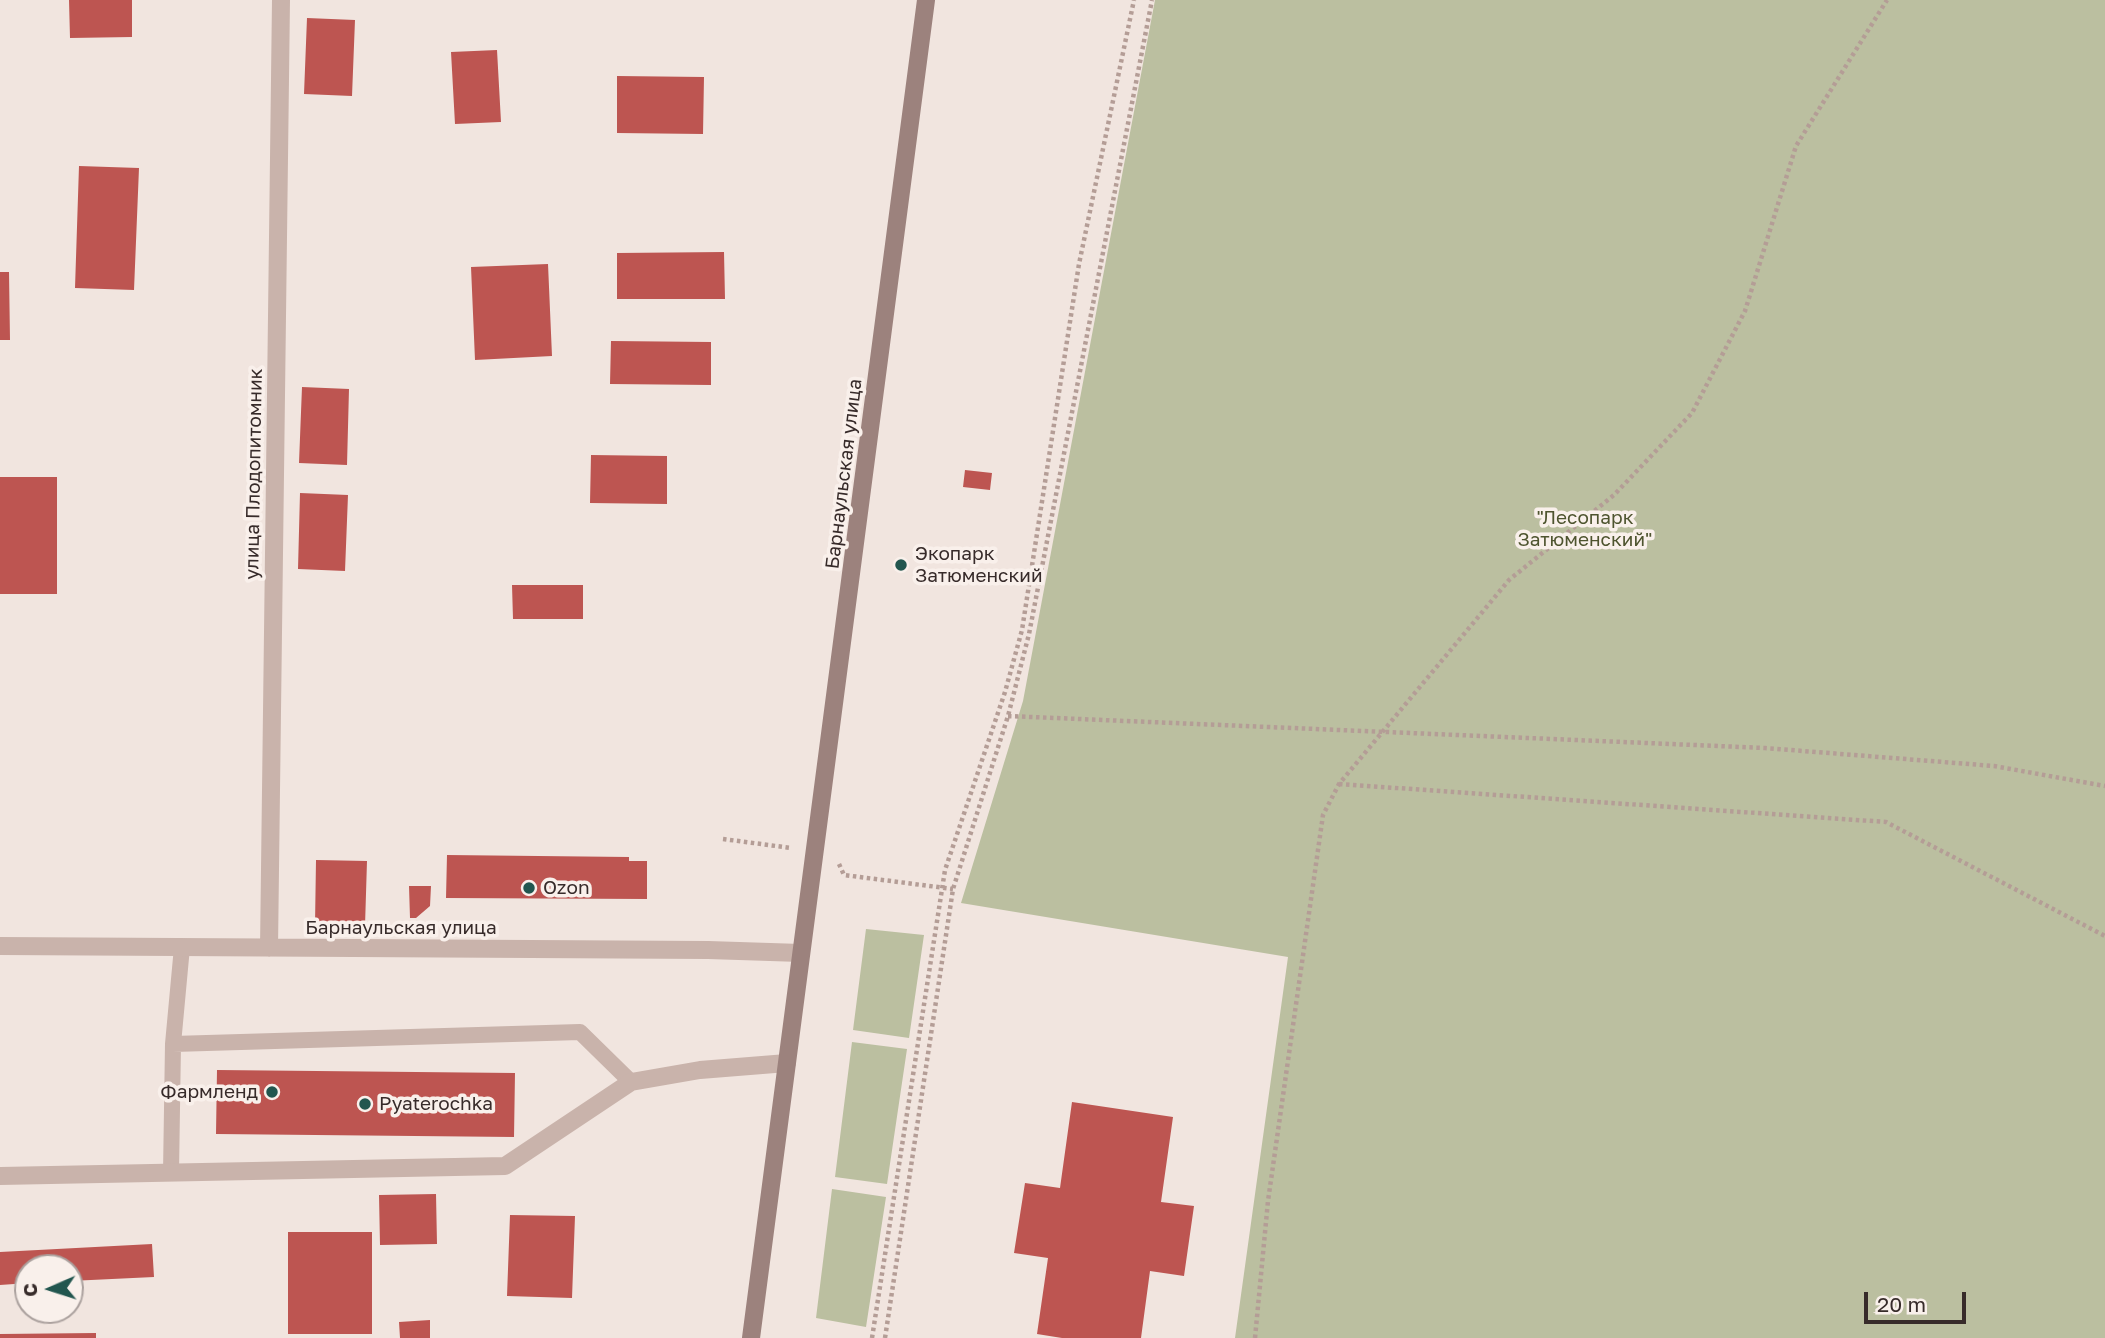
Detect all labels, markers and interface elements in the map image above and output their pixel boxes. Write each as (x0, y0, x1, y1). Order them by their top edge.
street label: улица Плодопитомник (241, 368, 267, 580)
street label: Барнаульская улица (821, 378, 867, 570)
park label: "Лесопарк Затюменский" (1518, 507, 1652, 551)
place label: Экопарк Затюменский (915, 543, 1042, 587)
marker: Экопарк Затюменский (893, 557, 909, 573)
place label: Ozon (543, 877, 590, 899)
marker: Ozon (521, 880, 537, 896)
street label: Барнаульская улица (305, 917, 497, 939)
place label: Фармленд (160, 1081, 258, 1103)
marker: Фармленд (264, 1084, 280, 1100)
place label: Pyaterochka (379, 1093, 493, 1115)
marker: Pyaterochka (357, 1096, 373, 1112)
north arrow (14, 1254, 84, 1324)
scale bar (1867, 1278, 1968, 1322)
text: С (18, 1283, 41, 1297)
text: 20 m (1877, 1291, 1926, 1317)

